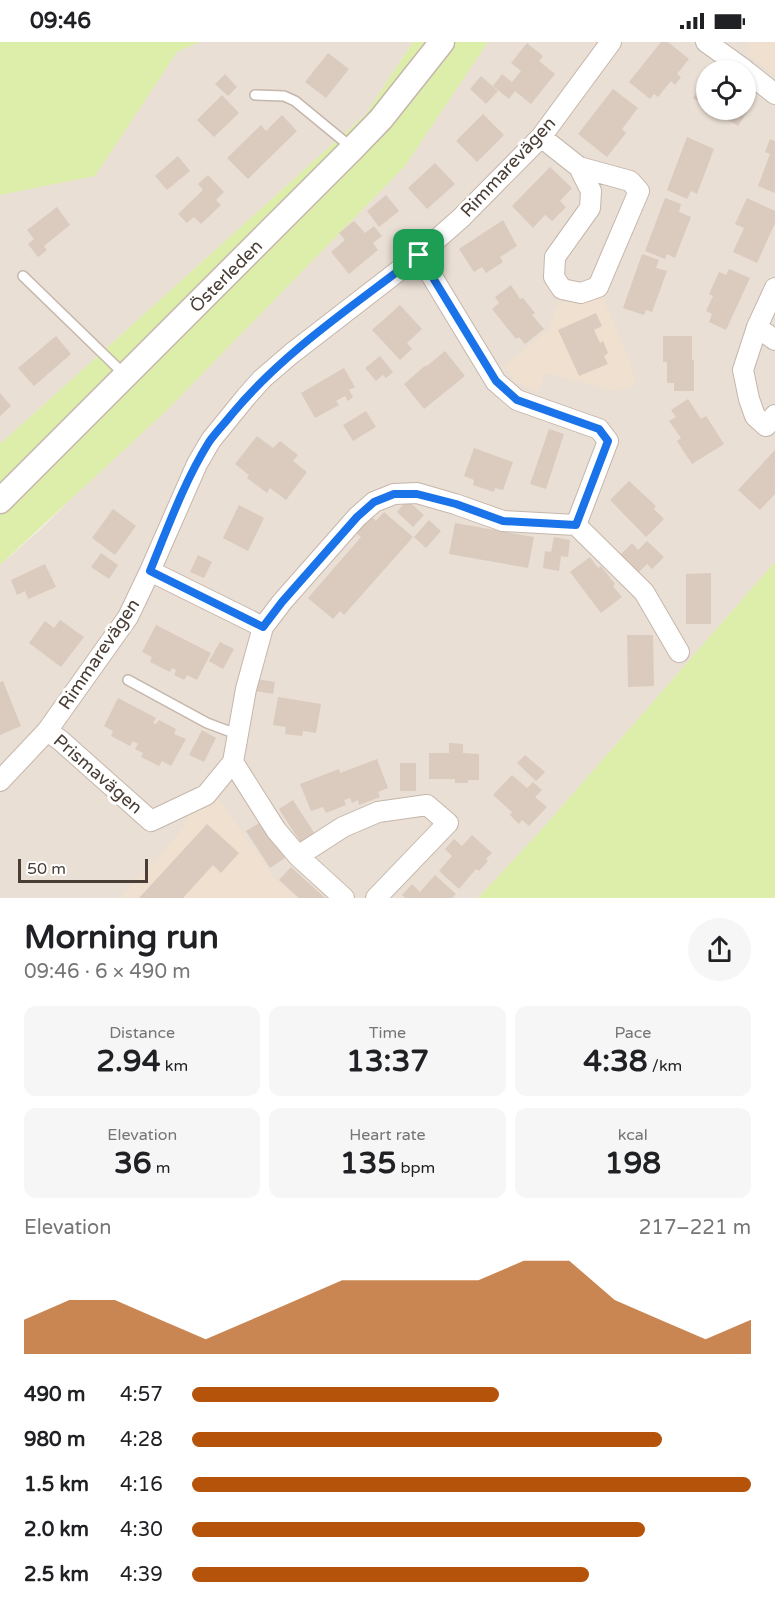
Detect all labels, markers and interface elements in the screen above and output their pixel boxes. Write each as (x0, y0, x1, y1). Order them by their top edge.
text: 09:46 (30, 8, 91, 34)
map controls (696, 60, 756, 120)
button: locate (696, 60, 756, 120)
street label: Rimmarevägen (456, 112, 560, 222)
pin (393, 229, 444, 280)
street label: Österleden (185, 235, 267, 317)
icon: arrive (402, 238, 435, 271)
street label: Rimmarevägen (54, 594, 144, 714)
street label: Prismavägen (49, 729, 147, 819)
scale bar (18, 856, 148, 884)
text: 50 m (27, 859, 66, 879)
text: Morning run (24, 918, 219, 957)
button: share (688, 918, 751, 981)
text: 09:46 · 6 × 490 m (24, 960, 191, 984)
text: Distance (109, 1023, 175, 1043)
text: Time (369, 1023, 406, 1043)
text: Pace (614, 1023, 651, 1043)
text: 2.94 (96, 1043, 161, 1080)
text: 13:37 (346, 1043, 429, 1080)
text: 4:38 (583, 1043, 648, 1080)
text: km (161, 1056, 188, 1076)
text: /km (648, 1056, 682, 1076)
text: Elevation (107, 1125, 177, 1145)
text: Heart rate (349, 1125, 426, 1145)
text: kcal (618, 1125, 648, 1145)
text: 36 (114, 1145, 152, 1182)
text: 135 (340, 1145, 396, 1182)
text: 198 (605, 1145, 661, 1182)
text: m (152, 1158, 170, 1178)
text: bpm (396, 1158, 435, 1178)
text: Elevation (24, 1216, 111, 1240)
text: 217–221 m (639, 1216, 751, 1240)
text: 490 m (24, 1383, 85, 1407)
text: 4:57 (120, 1383, 163, 1407)
text: 980 m (24, 1428, 85, 1452)
text: 4:28 (120, 1428, 163, 1452)
text: 1.5 km (24, 1473, 89, 1497)
text: 4:16 (120, 1473, 163, 1497)
text: 2.0 km (24, 1518, 89, 1542)
text: 4:30 (120, 1518, 163, 1542)
text: 2.5 km (24, 1563, 89, 1587)
text: 4:39 (120, 1563, 163, 1587)

